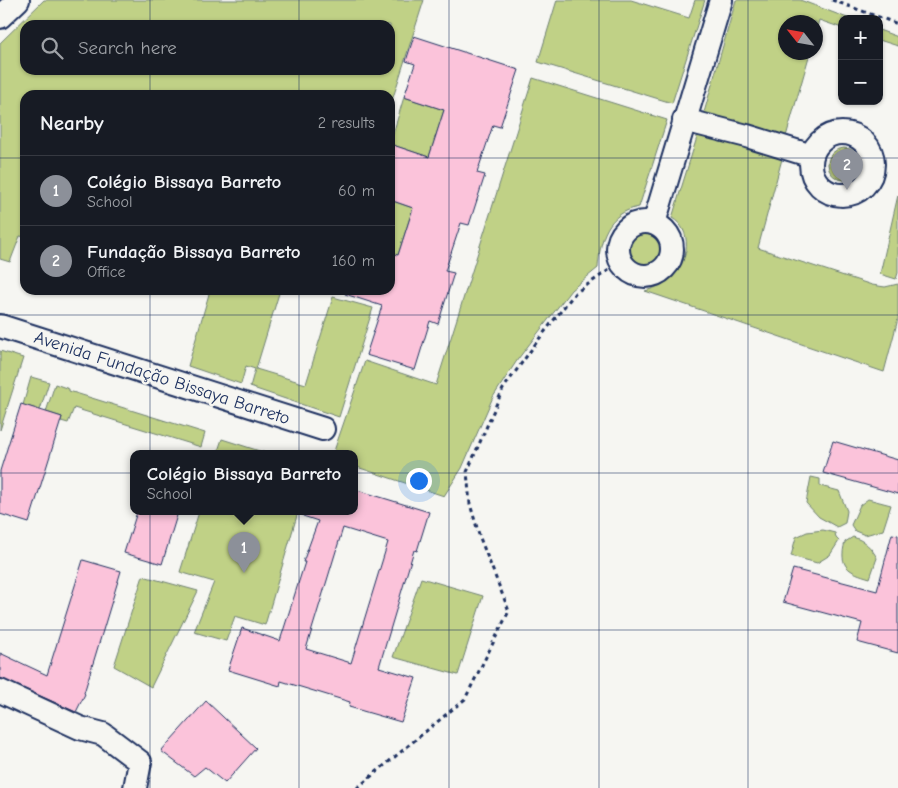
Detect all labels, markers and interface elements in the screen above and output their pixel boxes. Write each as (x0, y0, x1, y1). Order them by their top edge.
north arrow (778, 15, 823, 60)
map controls (838, 15, 883, 105)
button: + (838, 15, 883, 60)
search box (20, 20, 395, 75)
icon: search (38, 34, 66, 62)
text: Search here (78, 37, 177, 59)
button: − (838, 60, 883, 105)
text: Nearby (40, 111, 104, 135)
text: 2 results (318, 114, 375, 132)
pin: 2 (831, 149, 863, 190)
text: Colégio Bissaya Barreto (87, 171, 281, 193)
text: 1 (53, 182, 59, 200)
text: 60 m (338, 182, 375, 200)
text: School (87, 193, 133, 211)
text: Fundação Bissaya Barreto (87, 241, 301, 263)
text: 2 (52, 252, 60, 270)
text: 160 m (332, 252, 375, 270)
text: Office (87, 263, 126, 281)
street label: Avenida Fundação Bissaya Barreto (32, 327, 292, 429)
popup (130, 450, 358, 515)
text: Colégio Bissaya Barreto (147, 463, 341, 485)
your location (406, 468, 432, 494)
text: School (147, 485, 192, 503)
pin: 1 (228, 532, 260, 573)

